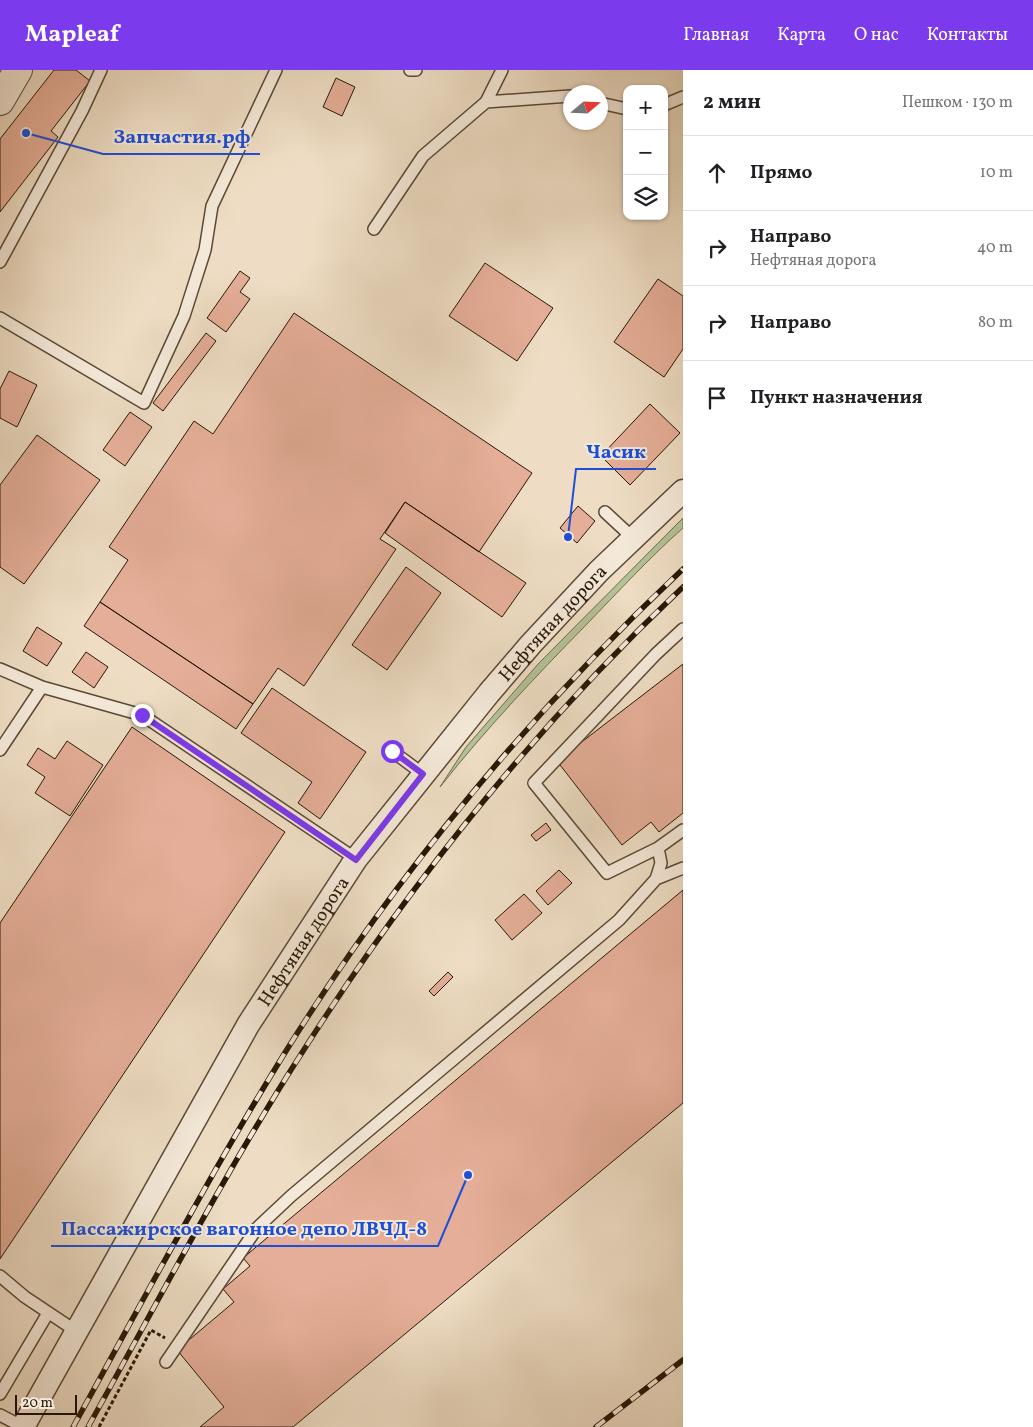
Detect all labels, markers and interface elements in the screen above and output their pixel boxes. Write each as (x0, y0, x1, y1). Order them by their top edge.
text: Mapleaf (25, 18, 119, 52)
text: Главная (683, 23, 749, 48)
text: Карта (777, 23, 826, 48)
text: О нас (854, 23, 899, 48)
text: Контакты (927, 23, 1008, 48)
north arrow (563, 85, 608, 130)
map controls (623, 85, 668, 220)
button: + (623, 85, 668, 130)
text: 2 мин (703, 88, 761, 117)
text: Пешком · 130 m (902, 92, 1013, 114)
callout: Запчастия.рф (103, 119, 260, 154)
text: Запчастия.рф (114, 124, 251, 152)
button: − (623, 130, 668, 175)
icon: ahead (703, 159, 731, 187)
text: Прямо (750, 160, 812, 186)
text: 10 m (980, 162, 1013, 184)
button: layers (623, 175, 668, 220)
text: Направо (750, 224, 832, 250)
icon: right (703, 234, 731, 262)
text: 40 m (977, 237, 1013, 259)
text: Нефтяная дорога (750, 250, 877, 272)
icon: right (703, 309, 731, 337)
text: Направо (750, 310, 832, 336)
text: 80 m (978, 312, 1013, 334)
icon: arrive (703, 384, 731, 412)
text: Пункт назначения (750, 385, 923, 411)
callout: Часик (576, 434, 656, 469)
text: Часик (586, 439, 646, 467)
street label: Нефтяная дорога (493, 559, 613, 688)
route end (131, 704, 154, 727)
route start (381, 740, 404, 763)
street label: Нефтяная дорога (252, 872, 356, 1012)
callout: Пассажирское вагонное депо ЛВЧД-8 (51, 1211, 438, 1246)
text: Пассажирское вагонное депо ЛВЧД-8 (61, 1216, 427, 1244)
scale bar (15, 1392, 78, 1415)
text: 20 m (22, 1394, 53, 1413)

